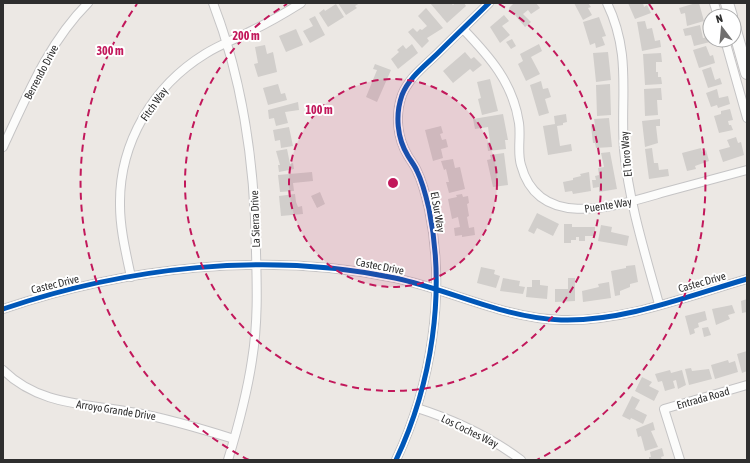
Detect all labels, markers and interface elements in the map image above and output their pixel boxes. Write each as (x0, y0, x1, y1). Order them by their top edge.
north arrow (702, 8, 742, 48)
text: N (714, 12, 724, 25)
text: 200 m (232, 29, 260, 43)
street label: Berrendo Drive (22, 43, 60, 101)
text: 300 m (96, 44, 124, 58)
street label: Fitch Way (138, 85, 170, 123)
text: 100 m (305, 103, 333, 117)
street label: El Toro Way (618, 130, 634, 177)
centre of rings (386, 176, 400, 190)
street label: La Sierra Drive (248, 190, 262, 248)
street label: El Sur Way (429, 191, 448, 234)
street label: Puente Way (583, 195, 633, 215)
street label: Castec Drive (355, 255, 405, 277)
street label: Castec Drive (677, 269, 727, 295)
street label: Castec Drive (30, 272, 80, 296)
street label: Entrada Road (675, 385, 731, 411)
street label: Arroyo Grande Drive (75, 398, 157, 422)
street label: Los Coches Way (439, 412, 501, 450)

